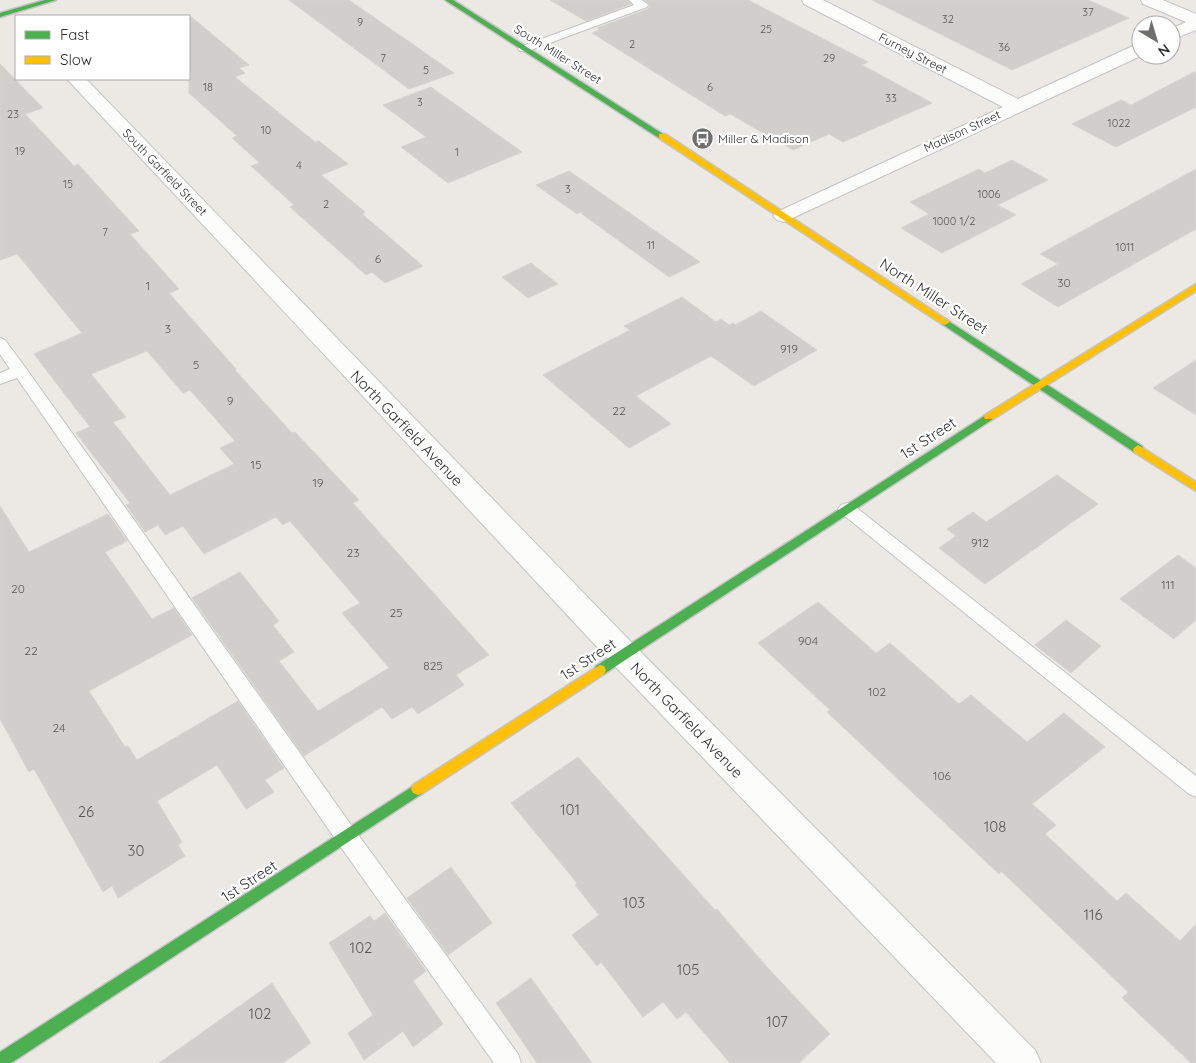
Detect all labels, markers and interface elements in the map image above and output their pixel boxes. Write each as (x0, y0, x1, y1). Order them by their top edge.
house number: 37 (1082, 5, 1094, 19)
house number: 32 (942, 12, 954, 26)
legend (15, 15, 190, 80)
house number: 9 (357, 15, 363, 29)
north arrow (1131, 15, 1181, 65)
street label: South Miller Street (511, 21, 605, 87)
house number: 25 (760, 22, 772, 36)
text: Fast (60, 25, 89, 44)
street label: Furney Street (876, 29, 950, 77)
house number: 2 (629, 37, 635, 51)
house number: 36 (998, 40, 1010, 54)
text: N (1154, 40, 1174, 61)
text: Slow (60, 50, 92, 69)
house number: 7 (380, 51, 386, 65)
house number: 29 (823, 51, 835, 65)
house number: 5 (423, 63, 429, 77)
house number: 18 (203, 80, 213, 94)
house number: 6 (707, 80, 713, 94)
house number: 33 (885, 91, 897, 105)
house number: 3 (417, 95, 423, 109)
house number: 23 (7, 107, 19, 121)
street label: Madison Street (921, 107, 1003, 155)
house number: 1022 (1108, 116, 1130, 130)
house number: 10 (261, 123, 271, 137)
street label: South Garfield Street (120, 125, 210, 219)
bus stop icon: Miller & Madison (690, 126, 714, 150)
place label: Miller & Madison (718, 131, 809, 146)
house number: 19 (15, 144, 25, 158)
house number: 1 (455, 145, 459, 159)
house number: 4 (296, 158, 302, 172)
house number: 15 (63, 177, 73, 191)
house number: 3 (565, 182, 571, 196)
house number: 1006 (977, 187, 1001, 201)
house number: 2 (323, 197, 329, 211)
house number: 1000 1/2 (933, 214, 975, 228)
house number: 7 (102, 225, 108, 239)
house number: 11 (647, 238, 655, 252)
house number: 1011 (1116, 240, 1134, 254)
house number: 6 (375, 251, 382, 266)
street label: North Miller Street (876, 254, 992, 338)
house number: 30 (1057, 275, 1071, 290)
house number: 1 (146, 278, 150, 293)
house number: 3 (165, 321, 171, 336)
house number: 919 (780, 341, 798, 356)
house number: 5 (193, 357, 199, 372)
street label: North Garfield Avenue (347, 366, 467, 490)
house number: 9 (227, 393, 234, 408)
house number: 22 (612, 403, 626, 418)
street label: 1st Street (897, 413, 959, 463)
house number: 15 (251, 457, 261, 472)
house number: 19 (312, 475, 324, 490)
house number: 912 (971, 535, 989, 550)
house number: 23 (347, 545, 359, 560)
house number: 111 (1161, 577, 1175, 592)
house number: 20 (11, 581, 25, 596)
house number: 25 (389, 605, 403, 620)
house number: 904 (798, 633, 818, 648)
street label: 1st Street (557, 634, 619, 684)
house number: 22 (24, 643, 38, 658)
house number: 825 (423, 658, 443, 673)
street label: North Garfield Avenue (627, 658, 747, 782)
house number: 102 (868, 684, 886, 699)
house number: 24 (53, 720, 65, 735)
house number: 106 (933, 768, 952, 783)
house number: 101 (560, 800, 580, 819)
house number: 26 (78, 802, 94, 821)
house number: 108 (984, 817, 1006, 836)
house number: 30 (128, 841, 144, 860)
street label: 1st Street (218, 856, 280, 906)
house number: 103 (623, 893, 645, 912)
house number: 116 (1083, 905, 1103, 924)
house number: 102 (350, 938, 372, 957)
house number: 105 (677, 960, 699, 979)
house number: 102 (249, 1004, 271, 1023)
house number: 107 (766, 1012, 788, 1031)

